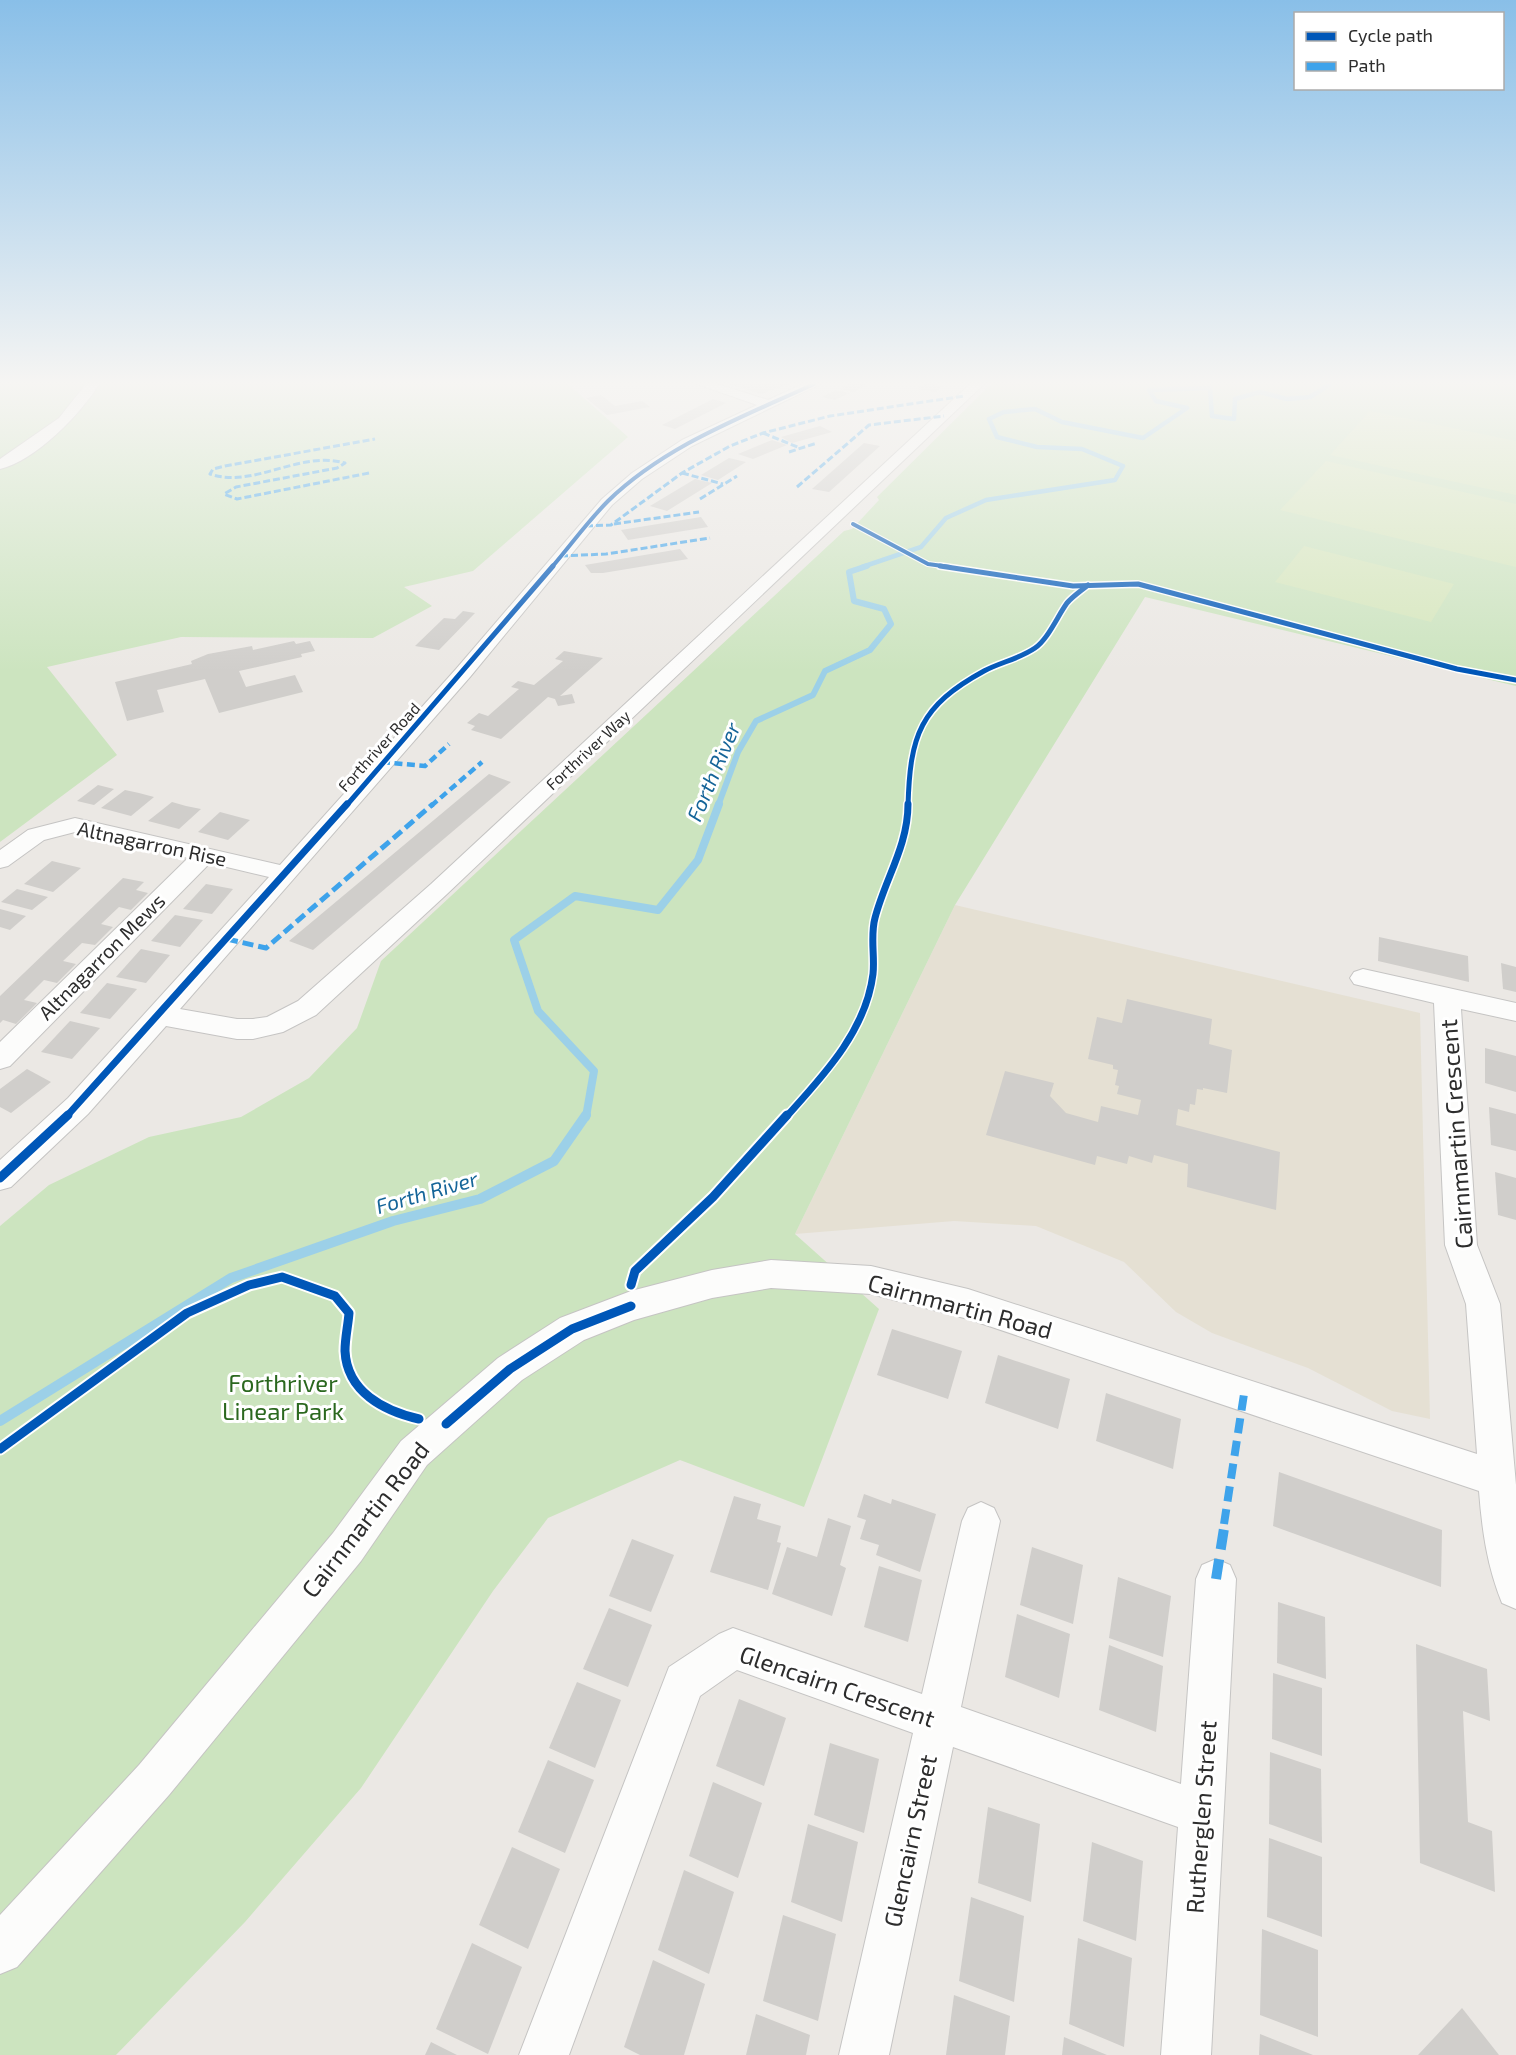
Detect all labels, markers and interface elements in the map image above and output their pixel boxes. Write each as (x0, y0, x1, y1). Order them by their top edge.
legend (1294, 12, 1504, 90)
text: Cycle path (1348, 24, 1433, 46)
text: Path (1348, 54, 1386, 76)
street label: Forthriver Road (334, 698, 424, 795)
street label: Forthriver Way (542, 705, 634, 794)
water label: Forth River (681, 718, 745, 825)
street label: Altnagarron Rise (75, 815, 229, 871)
street label: Altnagarron Mews (33, 888, 169, 1024)
street label: Cairnmartin Crescent (1433, 1018, 1478, 1250)
water label: Forth River (373, 1165, 481, 1218)
street label: Cairnmartin Road (865, 1267, 1056, 1344)
park label: Forthriver Linear Park (222, 1368, 344, 1425)
street label: Cairnmartin Road (295, 1435, 435, 1603)
street label: Glencairn Crescent (736, 1639, 939, 1733)
street label: Rutherglen Street (1179, 1719, 1222, 1914)
street label: Glencairn Street (877, 1752, 942, 1930)

